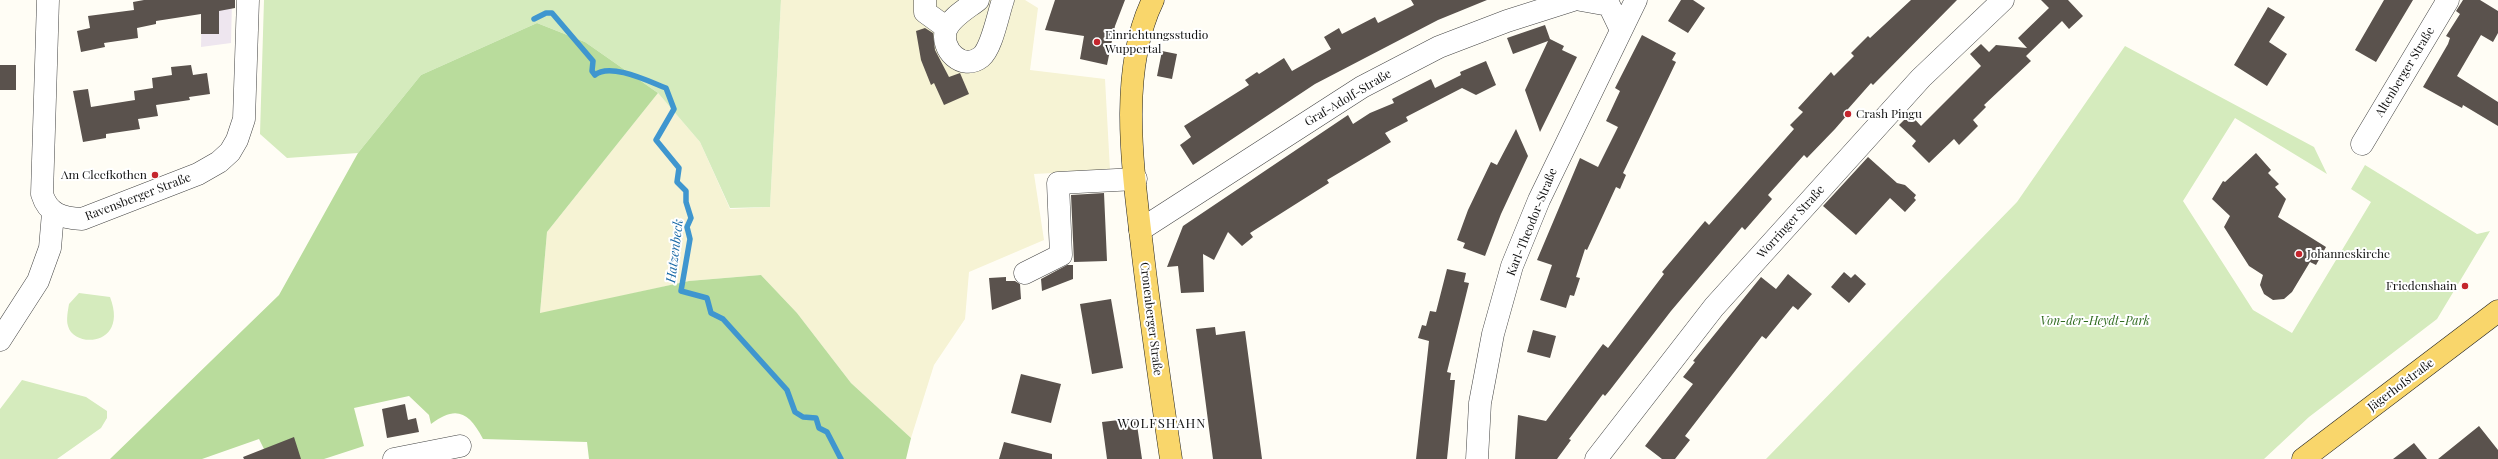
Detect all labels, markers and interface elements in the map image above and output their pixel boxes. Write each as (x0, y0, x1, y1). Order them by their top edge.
street label: Altenberger Straße (2372, 24, 2438, 120)
place label: Einrichtungsstudio Wuppertal (1105, 28, 1208, 56)
marker: Einrichtungsstudio Wuppertal (1092, 37, 1102, 47)
street label: Graf-Adolf-Straße (1302, 66, 1394, 130)
place label: Crash Pingu (1856, 107, 1922, 121)
marker: Crash Pingu (1843, 109, 1853, 119)
street label: Karl-Theodor-Straße (1504, 166, 1560, 278)
place label: Am Cleefkothen (61, 168, 147, 182)
street label: Ravensberger Straße (83, 170, 193, 224)
marker: Am Cleefkothen (150, 170, 160, 180)
street label: Worringer Straße (1754, 182, 1828, 262)
water label: Hatzenbeck (663, 218, 687, 284)
place label: Johanneskirche (2307, 247, 2390, 261)
marker: Johanneskirche (2294, 249, 2304, 259)
street label: Cronenberger Straße (1137, 261, 1165, 377)
place label: Friedenshain (2386, 279, 2457, 293)
marker: Friedenshain (2460, 281, 2470, 291)
park label: Von-der-Heydt-Park (2040, 314, 2150, 328)
street label: Jägerhofstraße (2365, 356, 2437, 414)
district label: WOLFSHAHN (1118, 416, 1206, 432)

